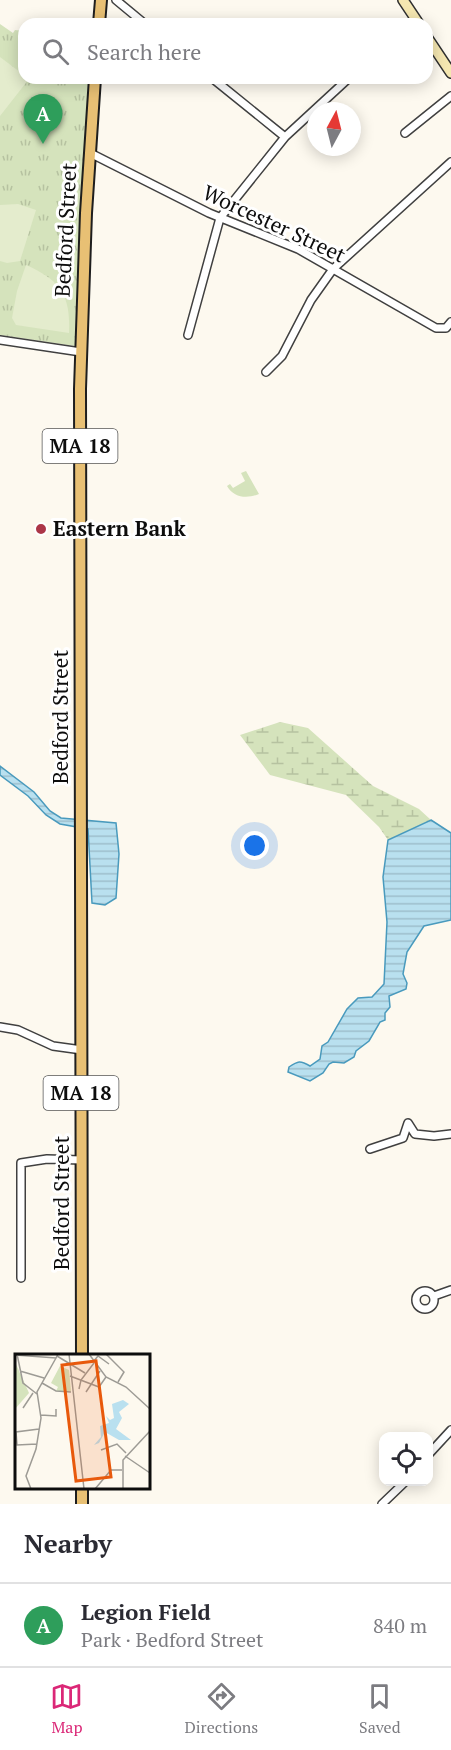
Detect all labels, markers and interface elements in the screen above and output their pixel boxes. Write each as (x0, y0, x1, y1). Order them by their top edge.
search box (18, 18, 433, 84)
icon: search (39, 35, 72, 68)
text: Search here (87, 37, 201, 66)
pin: A (24, 94, 63, 144)
north arrow (307, 102, 361, 156)
street label: Bedford Street (48, 162, 83, 298)
street label: Worcester Street (198, 178, 351, 269)
road number: MA 18 (42, 429, 118, 463)
place label: Eastern Bank (53, 514, 187, 542)
marker: Eastern Bank (34, 522, 48, 536)
street label: Bedford Street (46, 650, 74, 784)
your location (240, 831, 269, 860)
road number: MA 18 (44, 1076, 118, 1110)
street label: Bedford Street (47, 1136, 75, 1270)
inset map (15, 1354, 150, 1489)
map controls (379, 1432, 433, 1486)
button: locate (379, 1432, 433, 1486)
text: Nearby (24, 1526, 112, 1560)
text: Legion Field (81, 1597, 211, 1626)
text: A (36, 1612, 51, 1639)
text: 840 m (373, 1612, 427, 1639)
text: Park · Bedford Street (81, 1626, 264, 1653)
tab: Map (50, 1680, 83, 1738)
tab: Directions (184, 1680, 258, 1738)
tab: Saved (359, 1680, 401, 1738)

